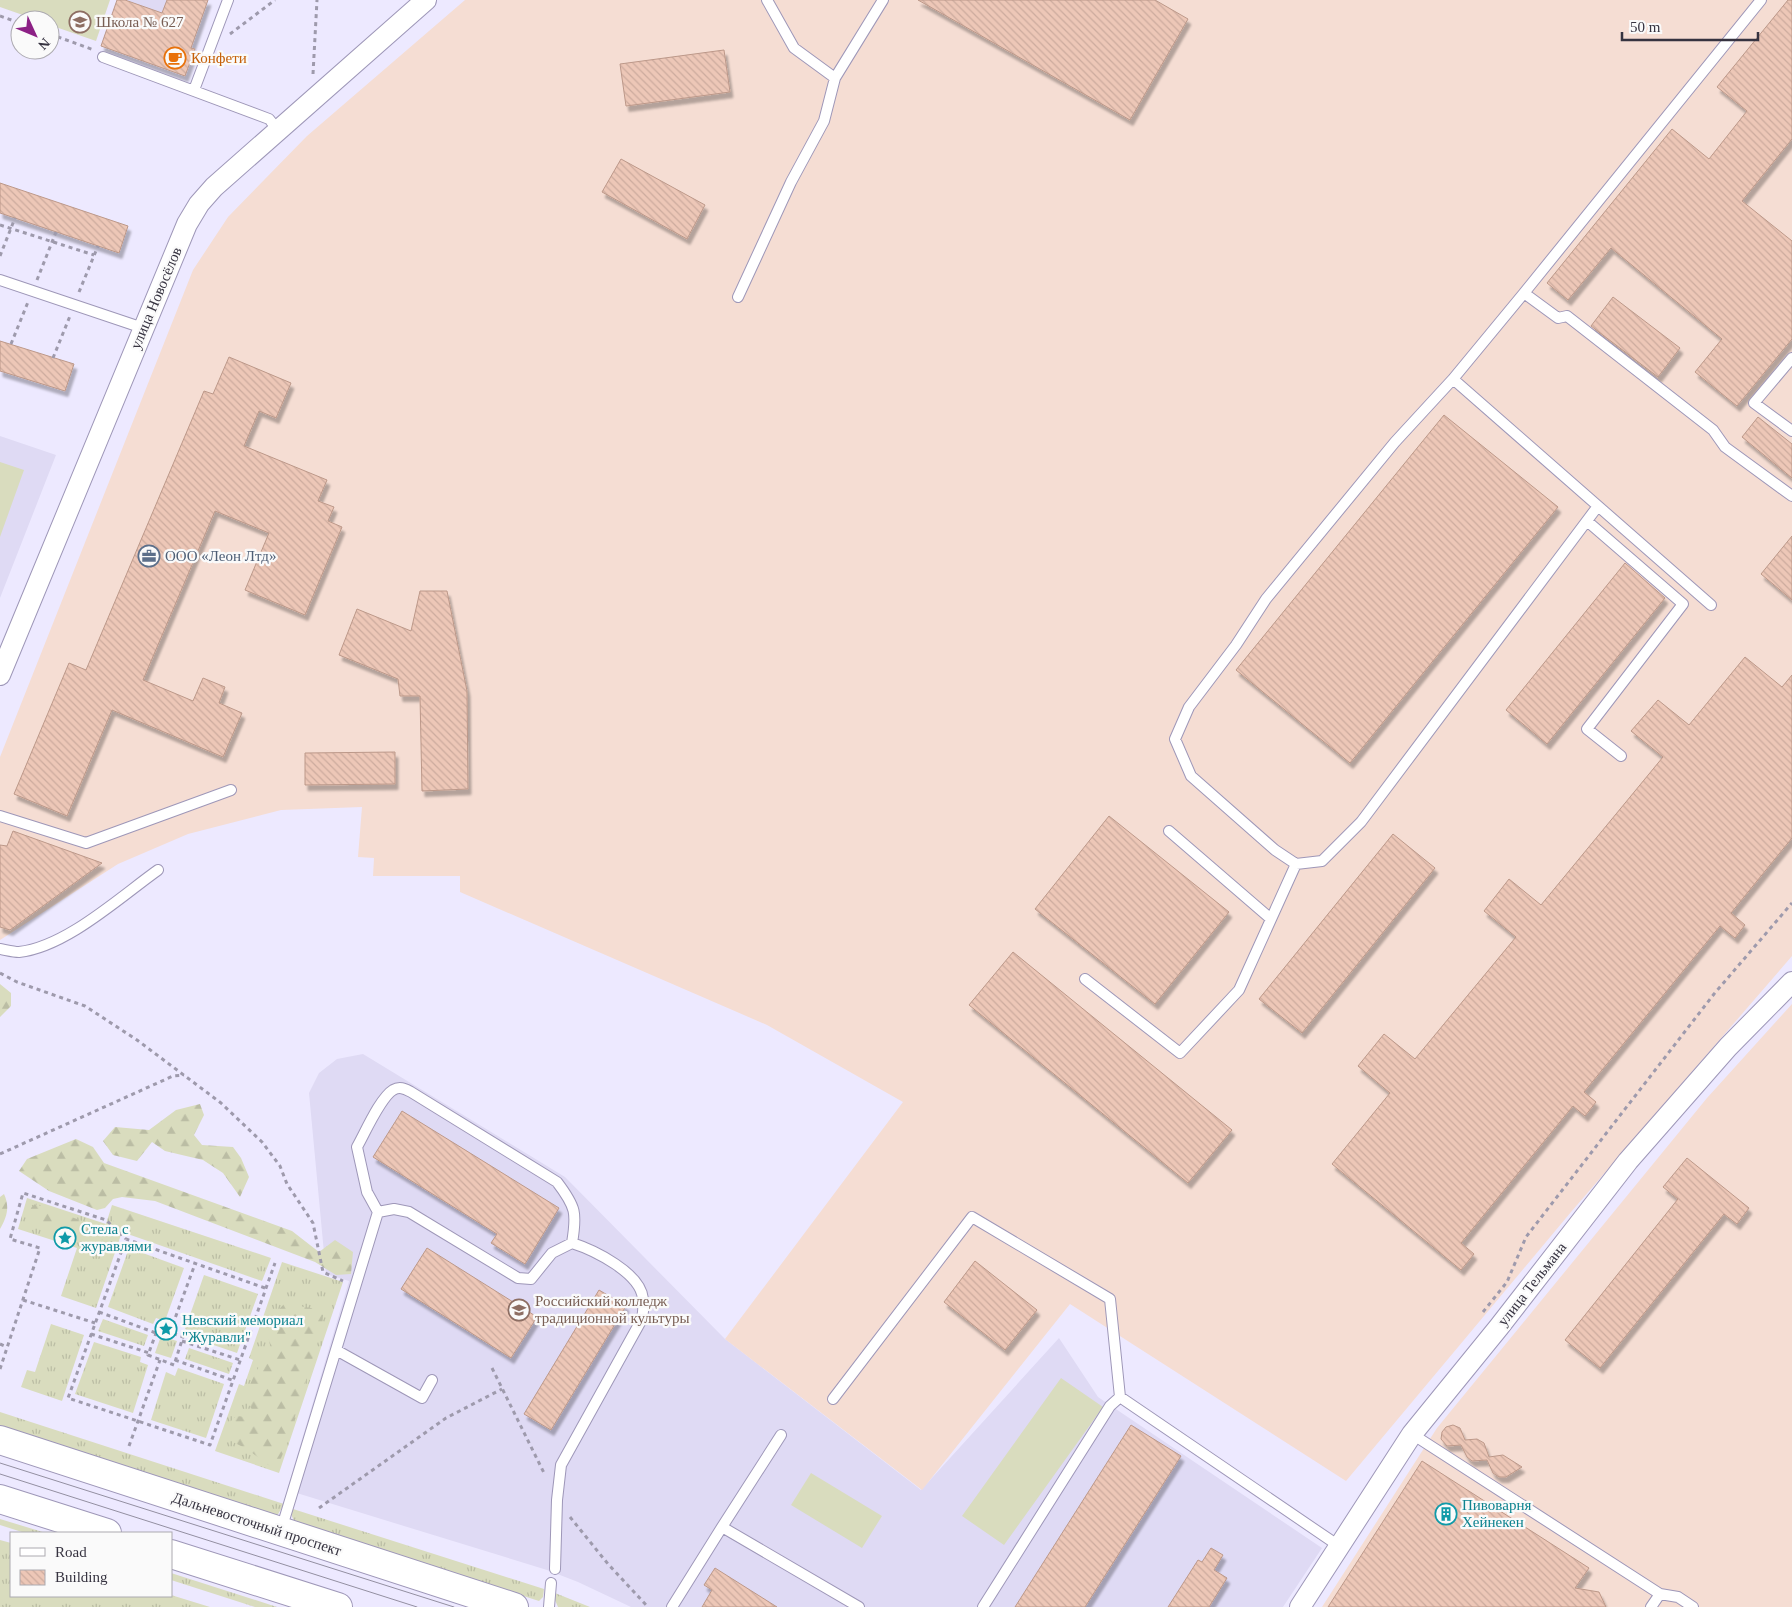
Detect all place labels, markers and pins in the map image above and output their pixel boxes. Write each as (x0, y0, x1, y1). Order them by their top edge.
school or university icon: Школа № 627 (68, 10, 92, 34)
place label: Школа № 627 (96, 14, 184, 30)
cafe icon: Конфети (163, 46, 187, 70)
place label: Конфети (191, 50, 247, 66)
office icon: ООО «Леон Лтд» (137, 544, 161, 568)
place label: ООО «Леон Лтд» (165, 548, 276, 564)
place label: Стела с журавлями (80, 1221, 152, 1254)
place icon: Стела с журавлями (53, 1226, 77, 1250)
place label: Российский колледж традиционной культуры (535, 1293, 690, 1326)
school or university icon: Российский колледж традиционной культуры (507, 1298, 531, 1322)
place label: Невский мемориал "Журавли" (182, 1312, 304, 1345)
place icon: Невский мемориал "Журавли" (154, 1317, 178, 1341)
place label: Пивоварня Хейнекен (1462, 1497, 1531, 1530)
building icon: Пивоварня Хейнекен (1434, 1502, 1458, 1526)

